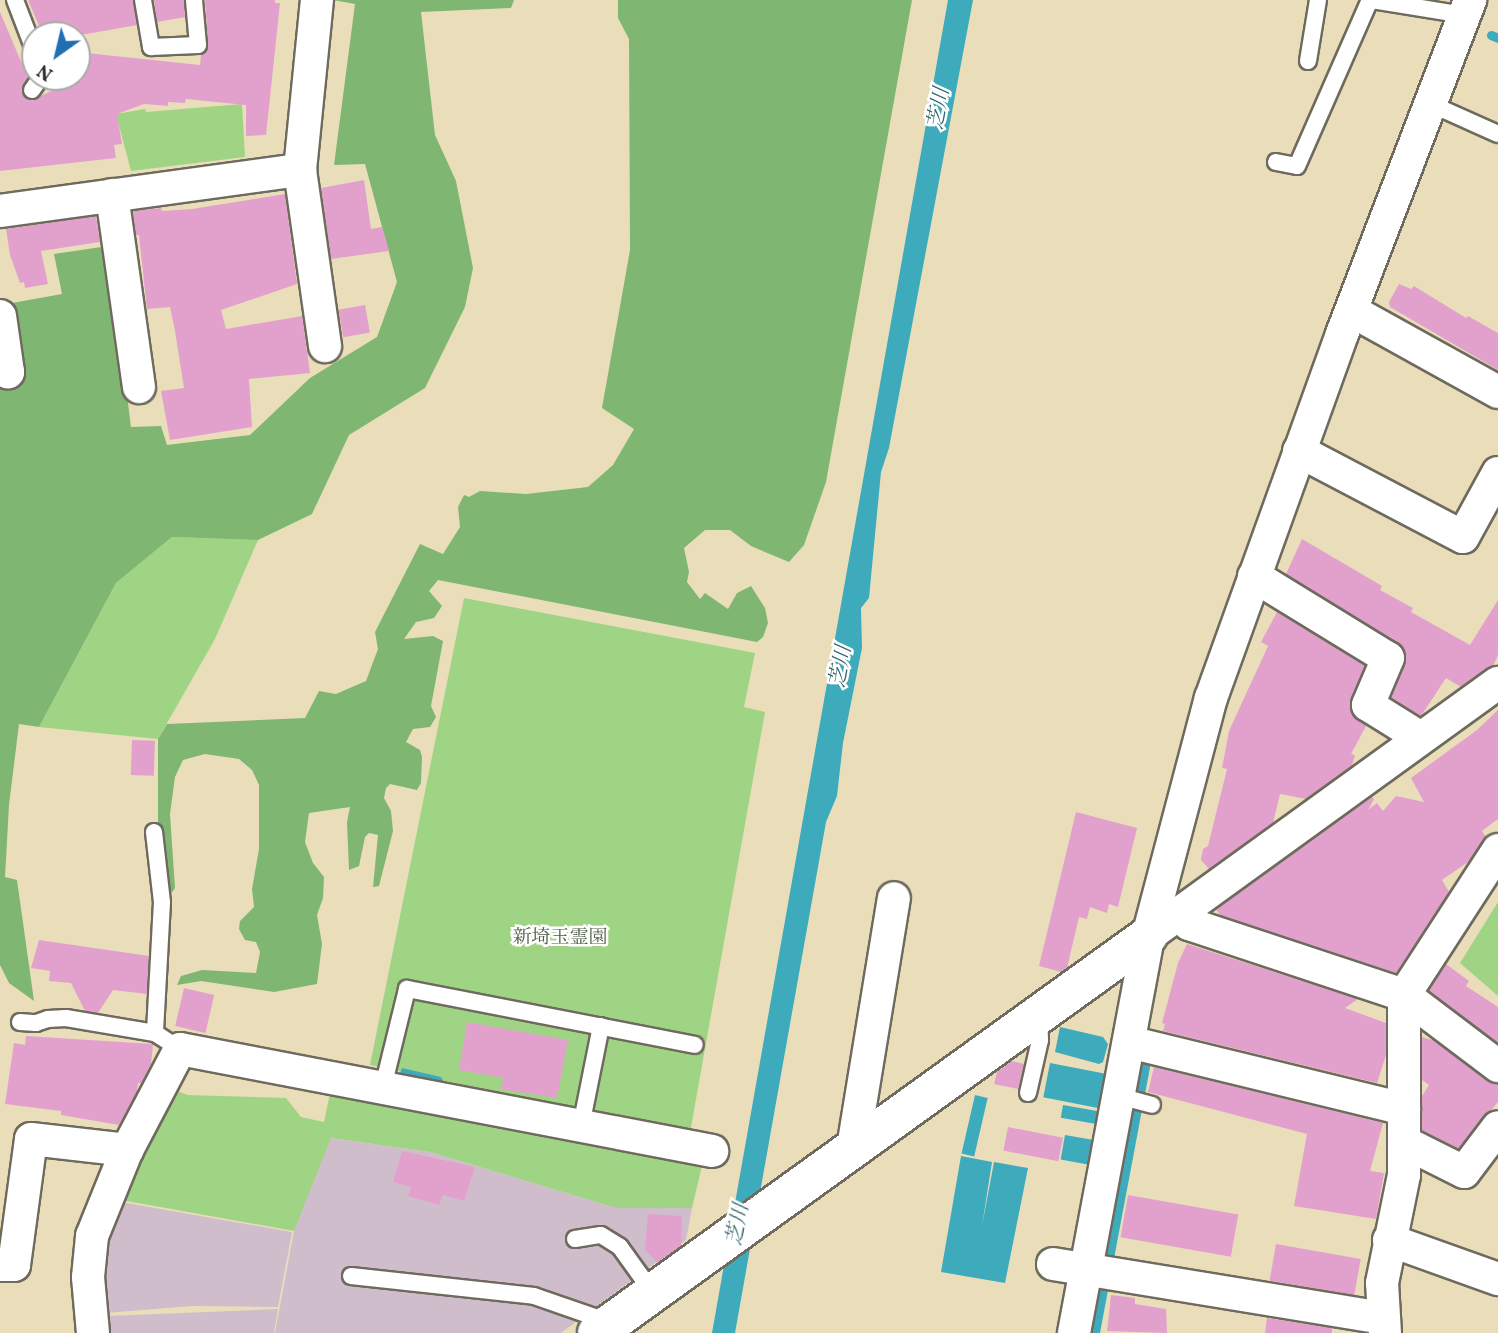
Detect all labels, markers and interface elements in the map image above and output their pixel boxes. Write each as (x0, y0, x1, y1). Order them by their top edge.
north arrow (21, 21, 91, 91)
text: N (32, 57, 58, 86)
water label: 芝川 (924, 86, 956, 132)
water label: 芝川 (826, 644, 858, 690)
park label: 新埼玉霊園 (513, 928, 607, 950)
water label: 芝川 (723, 1202, 755, 1248)

